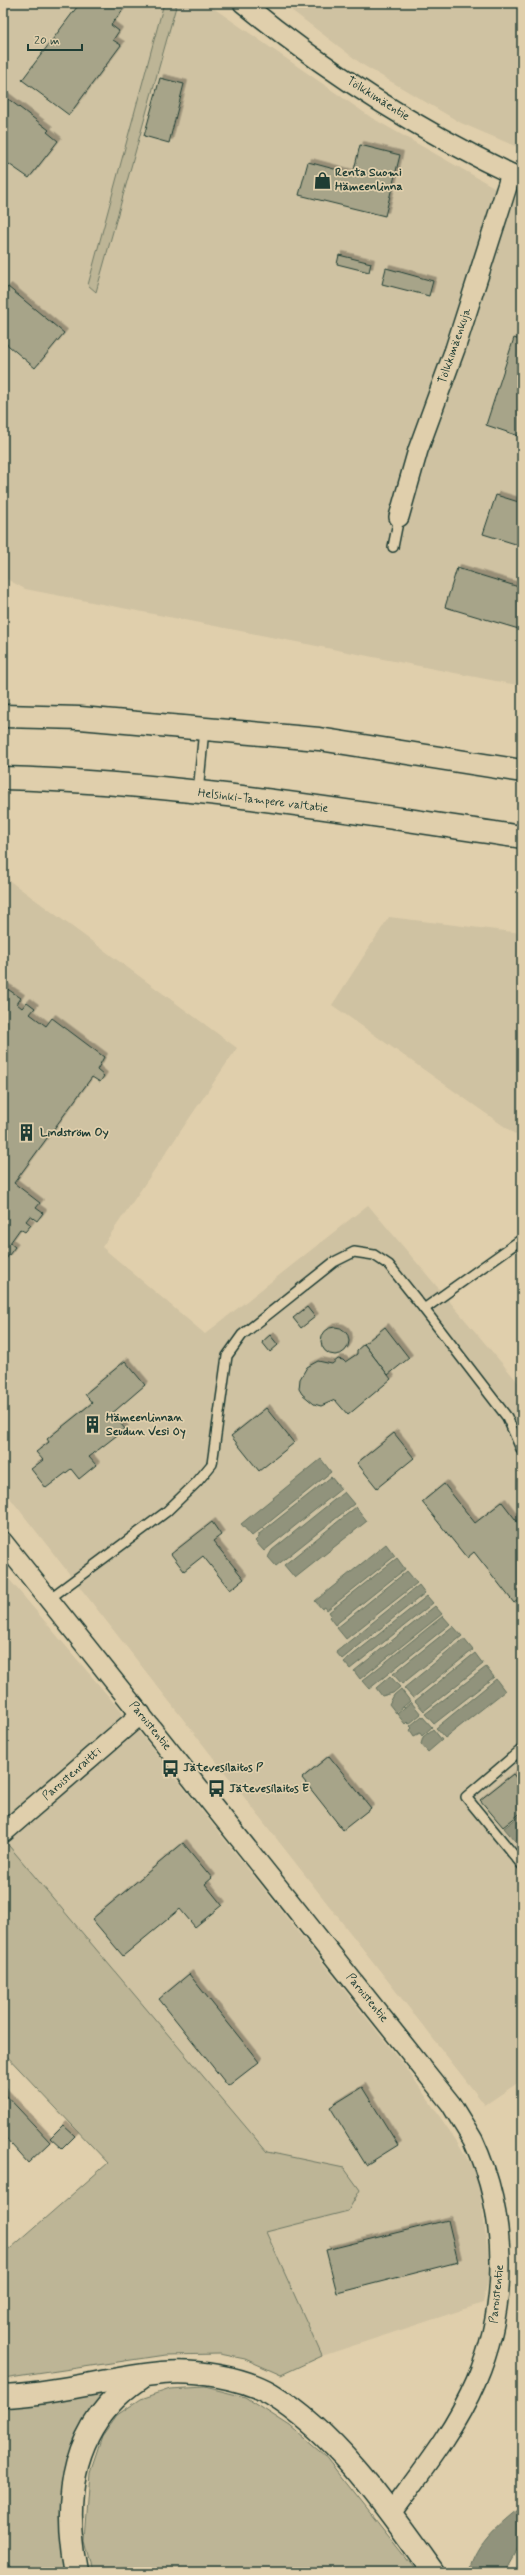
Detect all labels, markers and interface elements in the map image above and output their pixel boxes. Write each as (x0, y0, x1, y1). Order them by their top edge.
scale bar (28, 26, 82, 52)
text: 20 m (34, 33, 60, 49)
street label: Tölkkimäentie (343, 73, 413, 125)
place label: Renta Suomi Hämeenlinna (335, 165, 403, 195)
shop icon: Renta Suomi Hämeenlinna (312, 170, 332, 190)
street label: Tölkkimäenkuja (435, 305, 476, 386)
street label: Helsinki-Tampere valtatie (197, 785, 329, 817)
building icon: Lindström Oy (17, 1123, 37, 1143)
place label: Lindström Oy (40, 1125, 109, 1141)
place label: Hämeenlinnan Seudun Vesi Oy (106, 1410, 186, 1440)
building icon: Hämeenlinnan Seudun Vesi Oy (83, 1415, 103, 1435)
street label: Paroistentie (125, 1698, 175, 1754)
street label: Paroistenraitti (39, 1744, 105, 1804)
bus stop icon: Jätevesilaitos P (160, 1758, 180, 1778)
place label: Jätevesilaitos P (183, 1760, 264, 1776)
bus stop icon: Jätevesilaitos E (206, 1779, 226, 1799)
place label: Jätevesilaitos E (229, 1781, 309, 1797)
street label: Paroistentie (342, 1970, 392, 2026)
street label: Paroistentie (486, 2264, 508, 2324)

